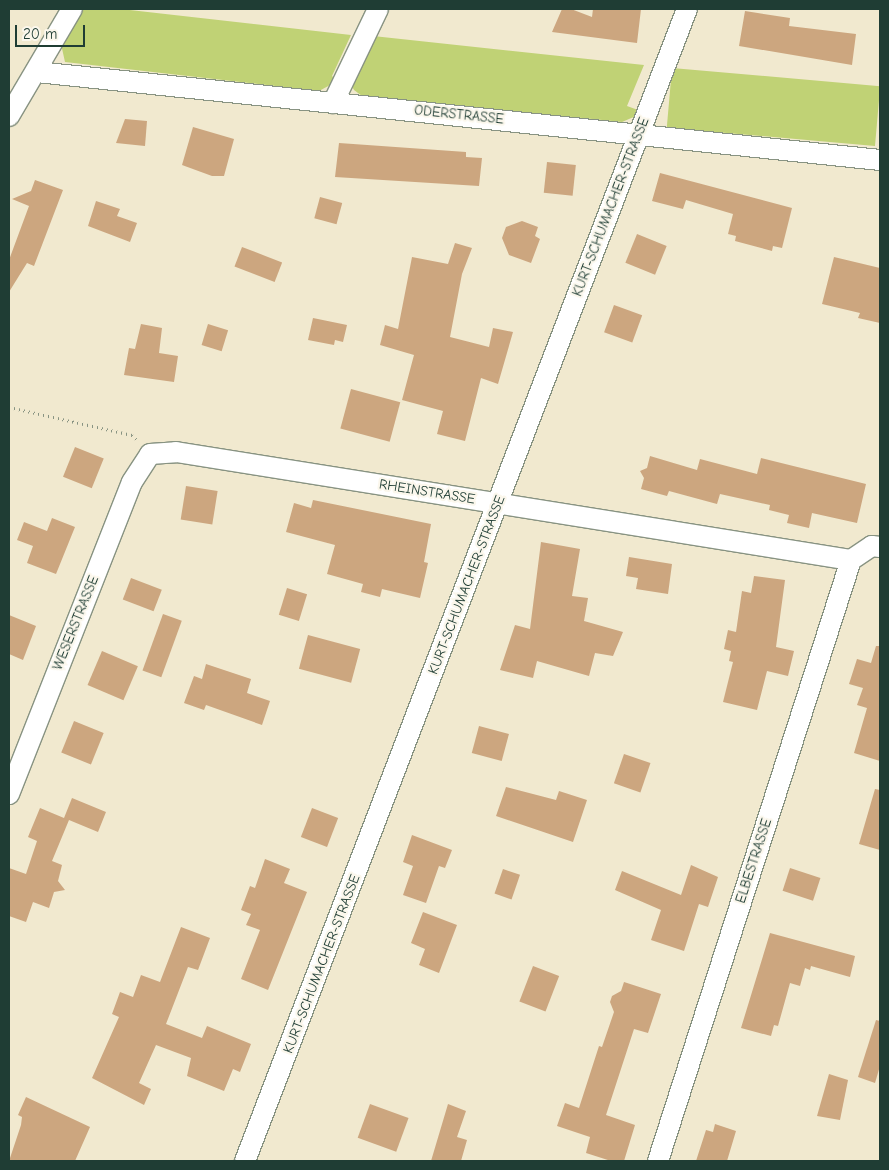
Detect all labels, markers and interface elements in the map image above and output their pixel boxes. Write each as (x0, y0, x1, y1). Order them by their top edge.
scale bar (18, 15, 88, 47)
text: 20 m (23, 25, 57, 43)
street label: ODERSTRASSE (413, 102, 505, 128)
street label: KURT-SCHUMACHER-STRASSE (569, 115, 653, 299)
street label: RHEINSTRASSE (378, 476, 476, 508)
street label: KURT-SCHUMACHER-STRASSE (425, 493, 509, 677)
street label: WESERSTRASSE (49, 573, 103, 673)
street label: ELBESTRASSE (732, 817, 776, 905)
street label: KURT-SCHUMACHER-STRASSE (280, 872, 364, 1056)

